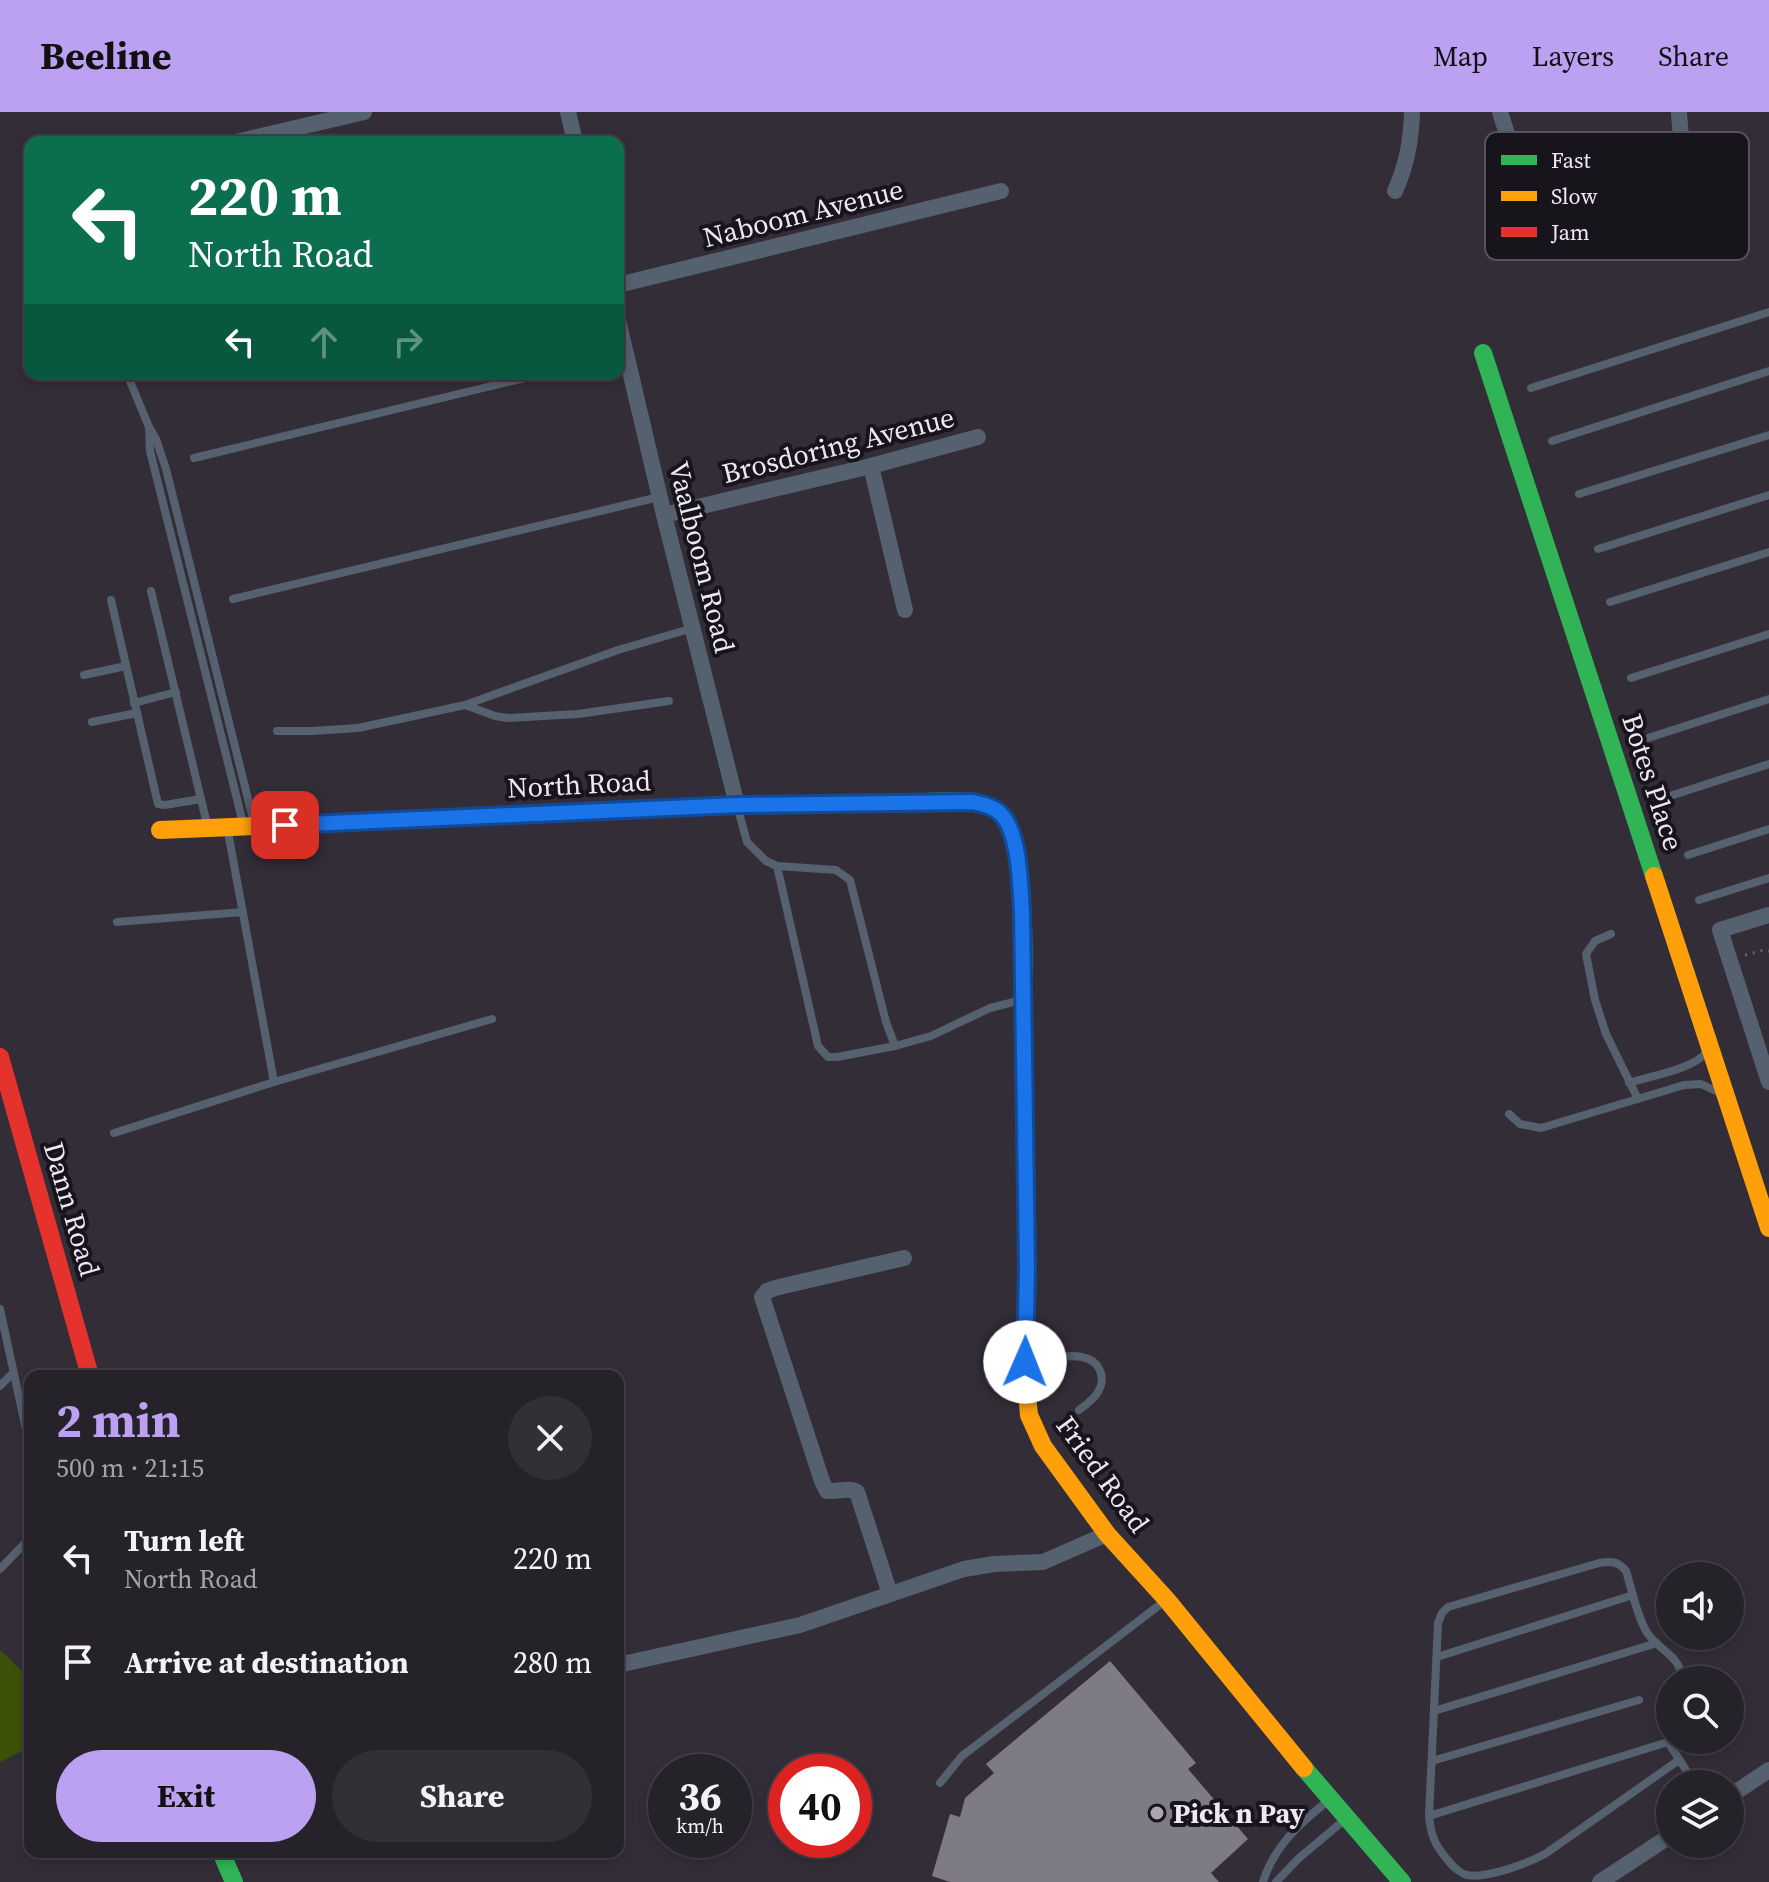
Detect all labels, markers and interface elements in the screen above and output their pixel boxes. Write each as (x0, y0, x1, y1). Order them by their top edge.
text: Beeline (40, 30, 171, 82)
text: Map (1433, 37, 1488, 75)
text: Layers (1532, 37, 1614, 75)
text: Share (1658, 37, 1729, 75)
legend (1485, 132, 1749, 260)
text: Fast (1551, 145, 1592, 175)
text: 220 m (188, 157, 342, 234)
icon: left (56, 168, 160, 272)
street label: Naboom Avenue (699, 170, 907, 256)
text: Slow (1551, 181, 1598, 211)
text: Jam (1550, 217, 1590, 247)
text: North Road (188, 230, 373, 279)
icon: left (218, 320, 262, 364)
icon: ahead (302, 320, 346, 364)
icon: right (386, 320, 430, 364)
street label: Brosdoring Avenue (718, 398, 958, 492)
street label: Vaalboom Road (660, 458, 744, 657)
street label: Botes Place (1613, 709, 1693, 855)
street label: North Road (506, 761, 652, 807)
pin (251, 791, 319, 859)
icon: arrive (263, 803, 307, 847)
street label: Dann Road (35, 1137, 109, 1281)
position arrow (983, 1320, 1067, 1404)
text: 2 min (56, 1387, 181, 1453)
button: close (508, 1396, 592, 1480)
street label: Fried Road (1048, 1408, 1158, 1540)
text: 500 m · 21:15 (56, 1450, 204, 1486)
text: Turn left (124, 1520, 244, 1561)
icon: left (56, 1536, 100, 1580)
text: 220 m (513, 1538, 592, 1579)
text: North Road (124, 1561, 258, 1597)
map controls (1656, 1562, 1744, 1858)
button: sound (1656, 1562, 1744, 1650)
icon: arrive (56, 1640, 100, 1684)
text: Arrive at destination (124, 1642, 409, 1683)
text: 280 m (513, 1642, 592, 1683)
button: search (1656, 1666, 1744, 1754)
button: Exit (56, 1750, 316, 1842)
button: Share (332, 1750, 592, 1842)
speed limit sign: 40 (768, 1754, 872, 1858)
text: 36 (678, 1769, 722, 1823)
button: layers (1656, 1770, 1744, 1858)
place label: Pick n Pay (1173, 1794, 1305, 1832)
marker: Pick n Pay (1148, 1804, 1166, 1822)
text: km/h (676, 1812, 724, 1840)

